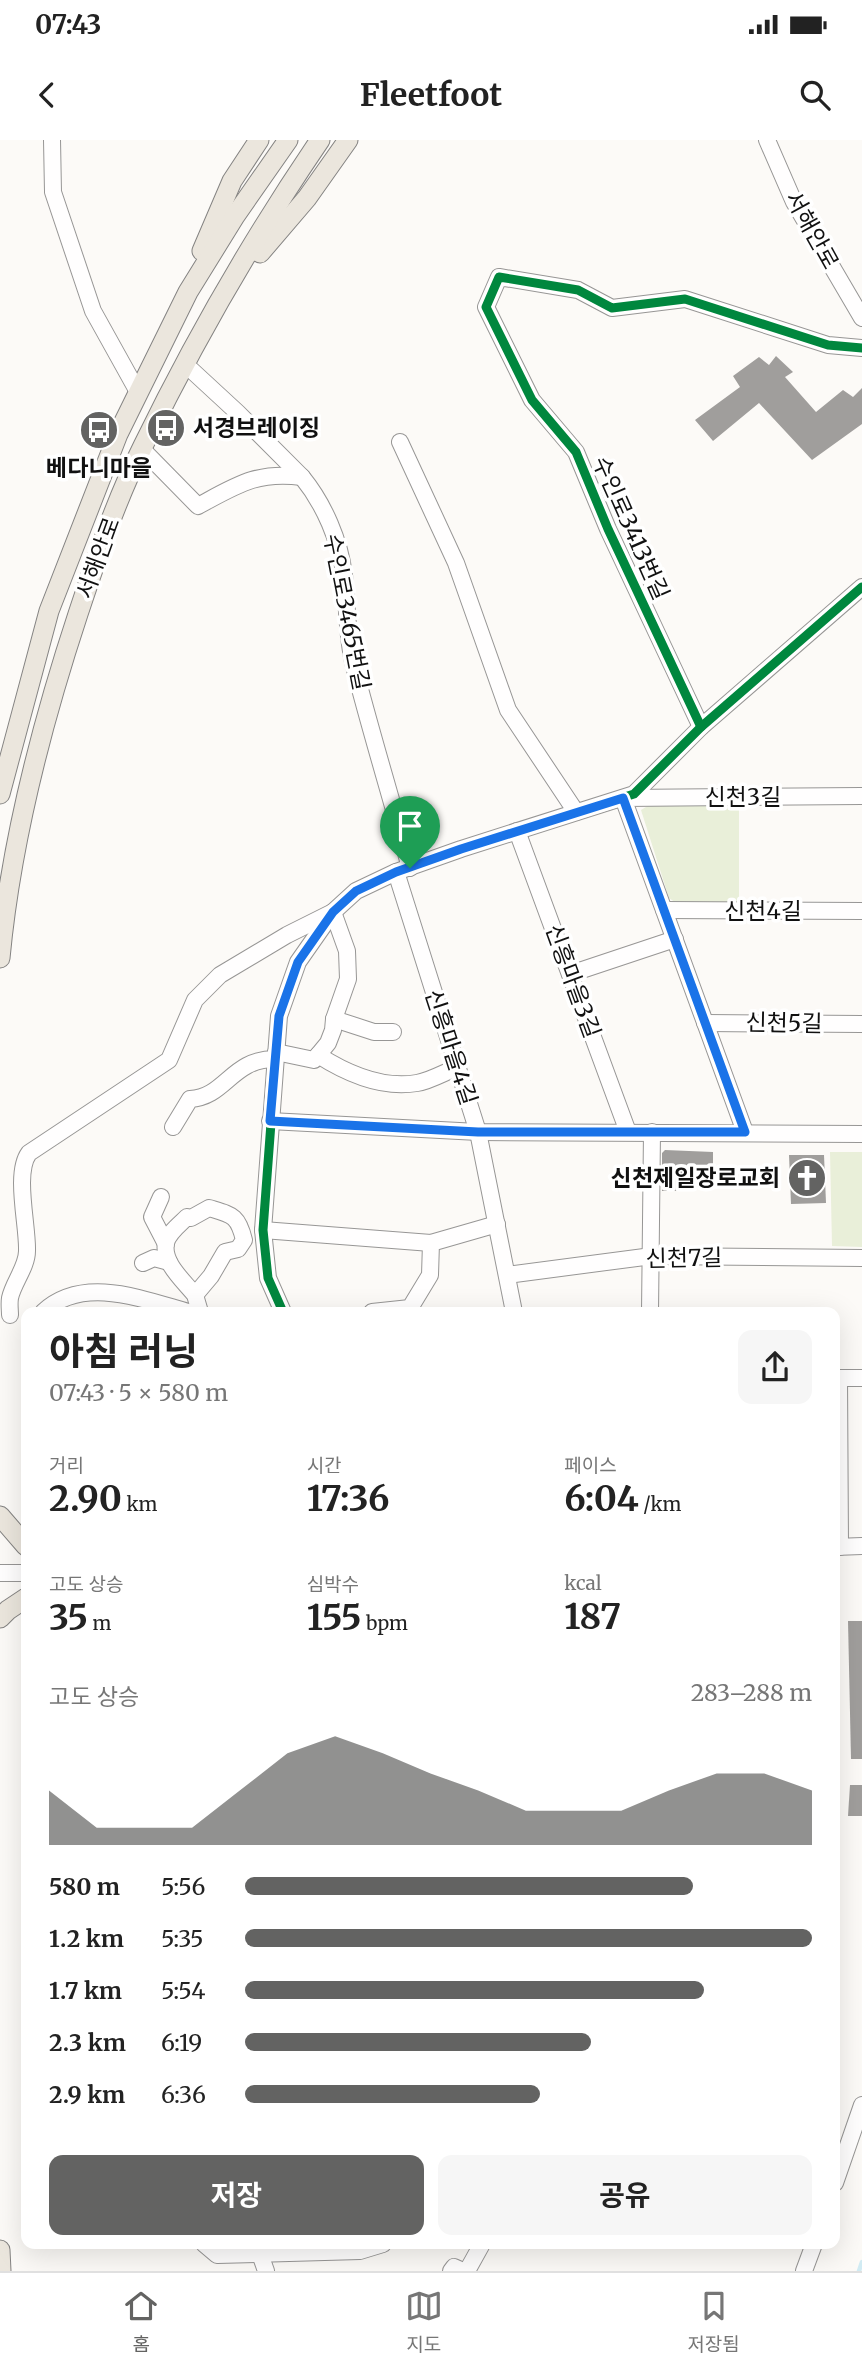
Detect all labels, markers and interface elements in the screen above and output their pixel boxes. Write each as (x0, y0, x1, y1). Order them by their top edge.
text: 07:43 (35, 8, 101, 41)
text: Fleetfoot (360, 75, 502, 115)
icon: back (28, 76, 66, 114)
icon: search (796, 76, 834, 114)
street label: 서해안로 (779, 186, 846, 274)
bus stop icon: 서경브레이징 (145, 407, 187, 449)
bus stop icon: 베다니마을 (78, 409, 120, 451)
place label: 서경브레이징 (193, 413, 320, 442)
street label: 수인로3413번길 (587, 452, 676, 604)
place label: 베다니마을 (46, 453, 152, 482)
street label: 서해안로 (69, 513, 126, 603)
street label: 수인로3465번길 (318, 531, 377, 693)
street label: 신천3길 (705, 782, 781, 811)
pin (380, 796, 440, 868)
icon: arrive (391, 807, 429, 845)
street label: 신천4길 (724, 896, 802, 925)
street label: 신흥마을3길 (539, 920, 607, 1042)
street label: 신흥마을4길 (419, 985, 484, 1108)
street label: 신천5길 (745, 1007, 823, 1038)
church icon: 신천제일장로교회 (786, 1157, 828, 1199)
place label: 신천제일장로교회 (611, 1163, 780, 1192)
street label: 신천7길 (645, 1242, 723, 1273)
text: 아침 러닝 (49, 1328, 198, 1375)
button: share (738, 1330, 812, 1404)
text: 07:43 · 5 × 580 m (49, 1378, 228, 1407)
text: 거리 (49, 1453, 84, 1477)
text: 시간 (307, 1453, 342, 1477)
text: 페이스 (564, 1453, 617, 1477)
text: 2.90 (49, 1477, 122, 1521)
text: 17:36 (307, 1477, 390, 1521)
text: 6:04 (564, 1477, 639, 1521)
text: km (122, 1492, 157, 1516)
text: /km (639, 1492, 681, 1516)
text: kcal (564, 1571, 602, 1595)
text: 고도 상승 (49, 1572, 123, 1596)
text: 심박수 (307, 1572, 359, 1596)
text: 187 (564, 1595, 621, 1639)
text: 35 (49, 1596, 88, 1640)
text: 155 (307, 1596, 361, 1640)
text: m (88, 1611, 111, 1635)
text: bpm (361, 1611, 408, 1635)
text: 283–288 m (691, 1678, 812, 1707)
text: 고도 상승 (49, 1682, 139, 1711)
text: 580 m (49, 1872, 120, 1901)
text: 5:56 (161, 1872, 205, 1901)
text: 1.2 km (49, 1924, 124, 1953)
text: 5:35 (161, 1924, 203, 1953)
text: 1.7 km (49, 1976, 122, 2005)
text: 5:54 (161, 1976, 206, 2005)
text: 2.3 km (49, 2028, 126, 2057)
text: 6:19 (161, 2028, 202, 2057)
text: 2.9 km (49, 2080, 125, 2109)
text: 6:36 (161, 2080, 206, 2109)
button: 저장 (49, 2155, 424, 2235)
button: 공유 (438, 2155, 812, 2235)
tab: 홈 (122, 2287, 160, 2356)
tab: 지도 (405, 2287, 443, 2356)
tab: 저장됨 (687, 2287, 740, 2356)

